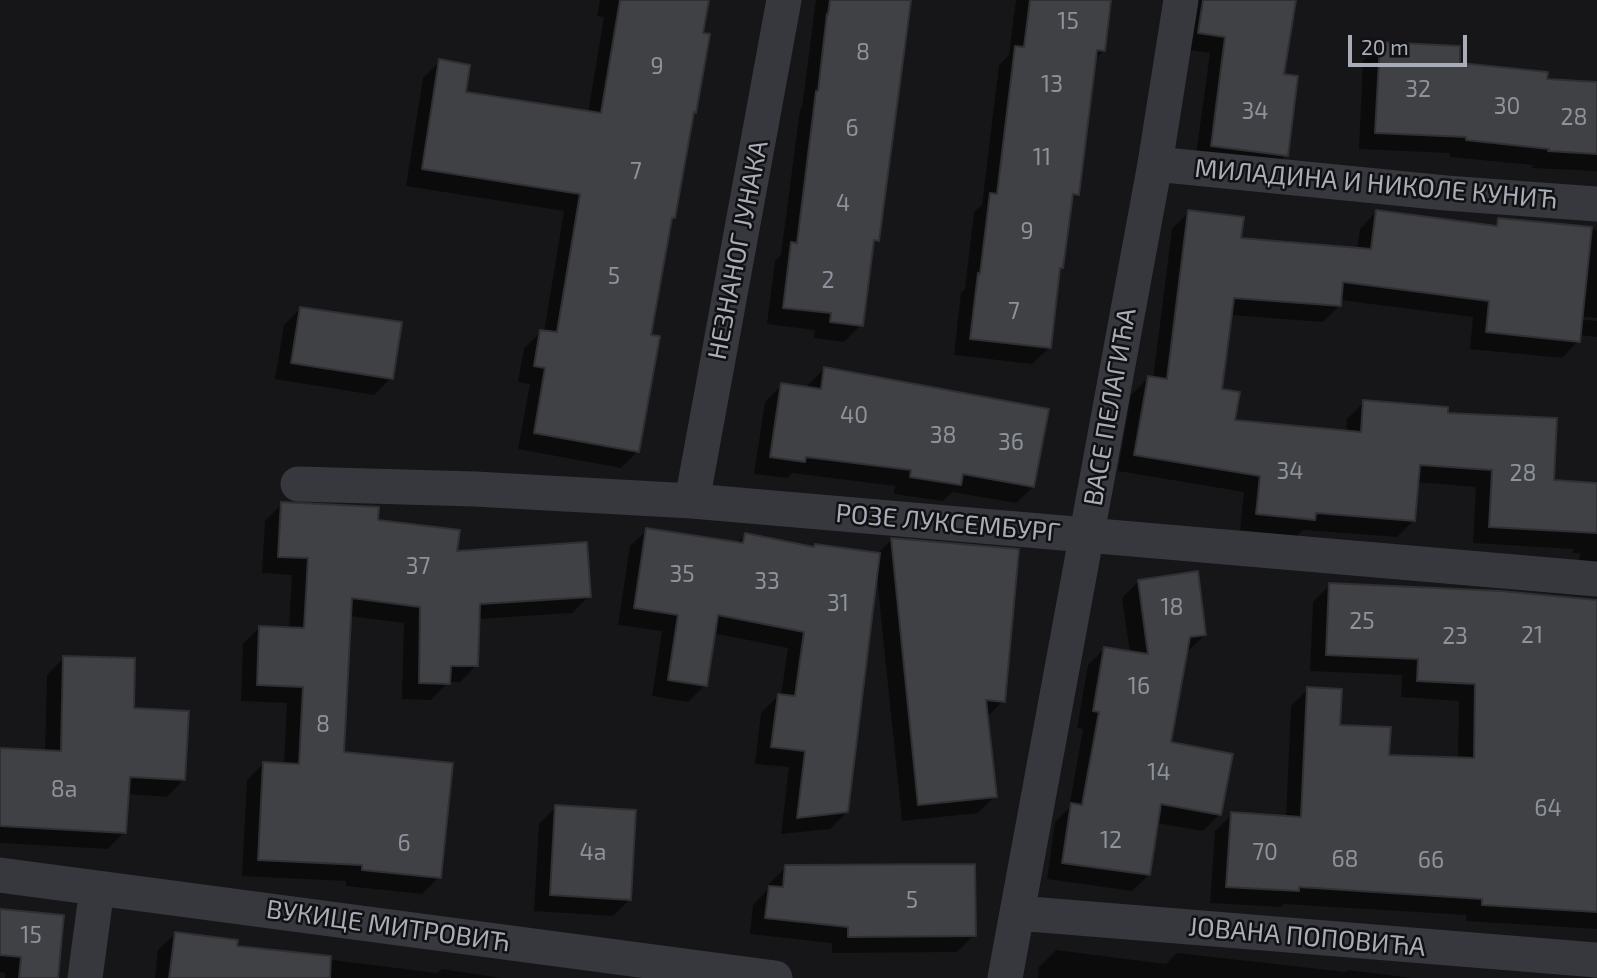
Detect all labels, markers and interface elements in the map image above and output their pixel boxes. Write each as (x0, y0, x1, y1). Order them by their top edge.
house number: 15 (1057, 7, 1079, 35)
scale bar (1352, 21, 1471, 65)
text: 20 m (1361, 34, 1409, 59)
house number: 8 (856, 38, 870, 66)
house number: 9 (650, 52, 664, 80)
house number: 13 (1041, 70, 1063, 98)
house number: 32 (1405, 75, 1431, 103)
house number: 30 (1494, 92, 1520, 120)
house number: 34 (1242, 97, 1268, 125)
house number: 28 (1561, 103, 1587, 131)
house number: 6 (845, 114, 859, 142)
street label: НЕЗНАНОГ ЈУНАКА (701, 138, 775, 362)
house number: 11 (1033, 143, 1051, 171)
street label: МИЛАДИНА И НИКОЛЕ КУНИЋ (1193, 153, 1559, 215)
house number: 7 (630, 157, 642, 185)
house number: 4 (836, 189, 850, 217)
house number: 9 (1020, 217, 1034, 245)
house number: 5 (608, 262, 620, 290)
house number: 2 (822, 266, 834, 294)
house number: 7 (1008, 297, 1020, 325)
street label: ВАСЕ ПЕЛАГИЋА (1077, 306, 1143, 508)
house number: 40 (840, 401, 868, 429)
house number: 38 (930, 421, 956, 449)
house number: 36 (998, 428, 1024, 456)
house number: 34 (1277, 457, 1303, 485)
house number: 28 (1510, 459, 1536, 487)
street label: РОЗЕ ЛУКСЕМБУРГ (834, 498, 1062, 548)
house number: 37 (406, 552, 430, 580)
house number: 35 (669, 560, 695, 588)
house number: 33 (754, 567, 780, 595)
house number: 31 (827, 589, 849, 617)
house number: 18 (1160, 593, 1184, 621)
house number: 25 (1349, 607, 1375, 635)
house number: 21 (1521, 621, 1543, 649)
house number: 23 (1442, 622, 1468, 650)
house number: 16 (1128, 672, 1150, 700)
house number: 8 (316, 710, 330, 738)
house number: 14 (1147, 758, 1171, 786)
house number: 8a (51, 775, 77, 803)
house number: 64 (1534, 794, 1562, 822)
house number: 12 (1100, 826, 1122, 854)
house number: 6 (397, 829, 411, 857)
house number: 4a (580, 838, 606, 866)
house number: 70 (1252, 838, 1278, 866)
house number: 68 (1331, 845, 1359, 873)
house number: 66 (1418, 846, 1444, 874)
house number: 5 (906, 886, 918, 914)
street label: ВУКИЦЕ МИТРОВИЋ (264, 893, 512, 959)
street label: ЈОВАНА ПОПОВИЋА (1187, 911, 1427, 963)
house number: 15 (20, 921, 42, 949)

